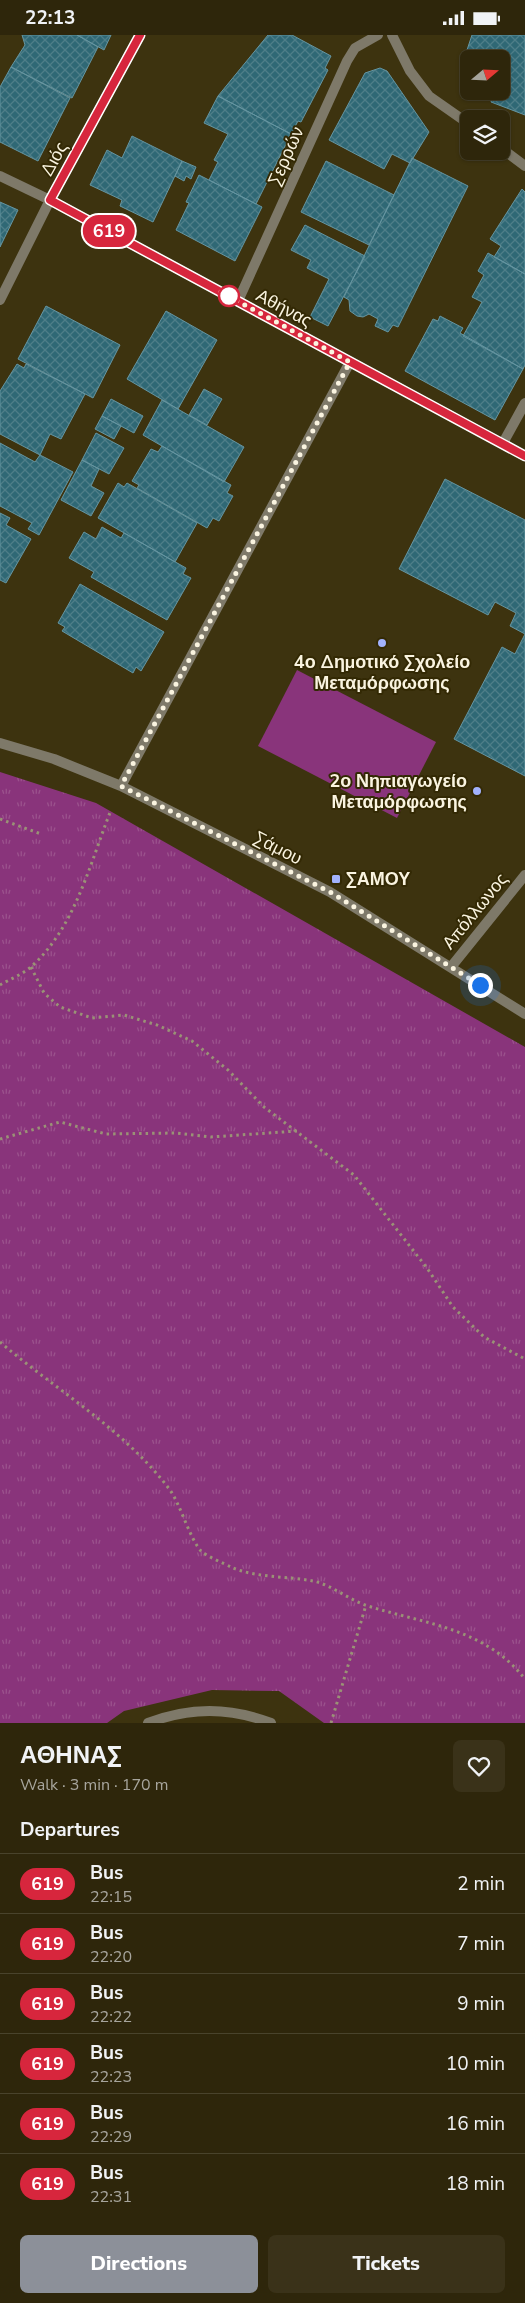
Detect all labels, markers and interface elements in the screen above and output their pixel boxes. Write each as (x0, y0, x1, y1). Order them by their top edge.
text: 22:13 (25, 5, 75, 31)
north arrow (460, 50, 510, 100)
map controls (460, 50, 510, 160)
button: layers (460, 110, 510, 160)
street label: Σερρών (262, 123, 310, 189)
street label: Διός (35, 137, 73, 180)
line badge: 619 (80, 215, 138, 247)
text: 619 (93, 219, 125, 243)
street label: Αθήνας (252, 283, 316, 333)
unlabelled marker (218, 285, 240, 307)
marker: 4ο Δημοτικό Σχολείο Μεταμόρφωσης (376, 637, 388, 649)
place label: 4ο Δημοτικό Σχολείο Μεταμόρφωσης (294, 650, 470, 695)
place label: 2ο Νηπιαγωγείο Μεταμόρφωσης (329, 769, 467, 814)
marker: 2ο Νηπιαγωγείο Μεταμόρφωσης (471, 785, 483, 797)
street label: Σάμου (250, 826, 306, 870)
place label: ΣΑΜΟΥ (346, 867, 410, 891)
street label: Απόλλωνος (437, 868, 513, 954)
marker: ΣΑΜΟΥ (330, 873, 342, 885)
your location (468, 973, 493, 998)
text: ΑΘΗΝΑΣ (20, 1739, 122, 1771)
button: heart (453, 1740, 505, 1792)
text: Walk · 3 min · 170 m (20, 1774, 168, 1796)
text: Departures (20, 1817, 120, 1843)
text: Bus (90, 1860, 123, 1886)
text: 2 min (457, 1871, 505, 1897)
text: 619 (31, 1872, 64, 1896)
text: 22:15 (90, 1886, 132, 1908)
text: Bus (90, 1920, 123, 1946)
text: 7 min (457, 1931, 505, 1957)
text: 619 (31, 1932, 64, 1956)
text: 22:20 (90, 1946, 132, 1968)
text: Bus (90, 1980, 123, 2006)
text: 9 min (457, 1991, 505, 2017)
text: 619 (31, 1992, 64, 2016)
text: 22:22 (90, 2006, 132, 2028)
text: Bus (90, 2040, 123, 2066)
text: 10 min (446, 2051, 505, 2077)
text: 619 (31, 2052, 64, 2076)
text: 22:23 (90, 2066, 132, 2088)
text: Bus (90, 2100, 123, 2126)
text: 16 min (446, 2111, 505, 2137)
text: 619 (31, 2112, 64, 2136)
text: 22:29 (90, 2126, 132, 2148)
text: Bus (90, 2160, 123, 2186)
text: 18 min (446, 2171, 505, 2197)
text: 619 (31, 2172, 64, 2196)
text: 22:31 (90, 2186, 132, 2208)
button: Directions (20, 2235, 258, 2293)
button: Tickets (268, 2235, 505, 2293)

